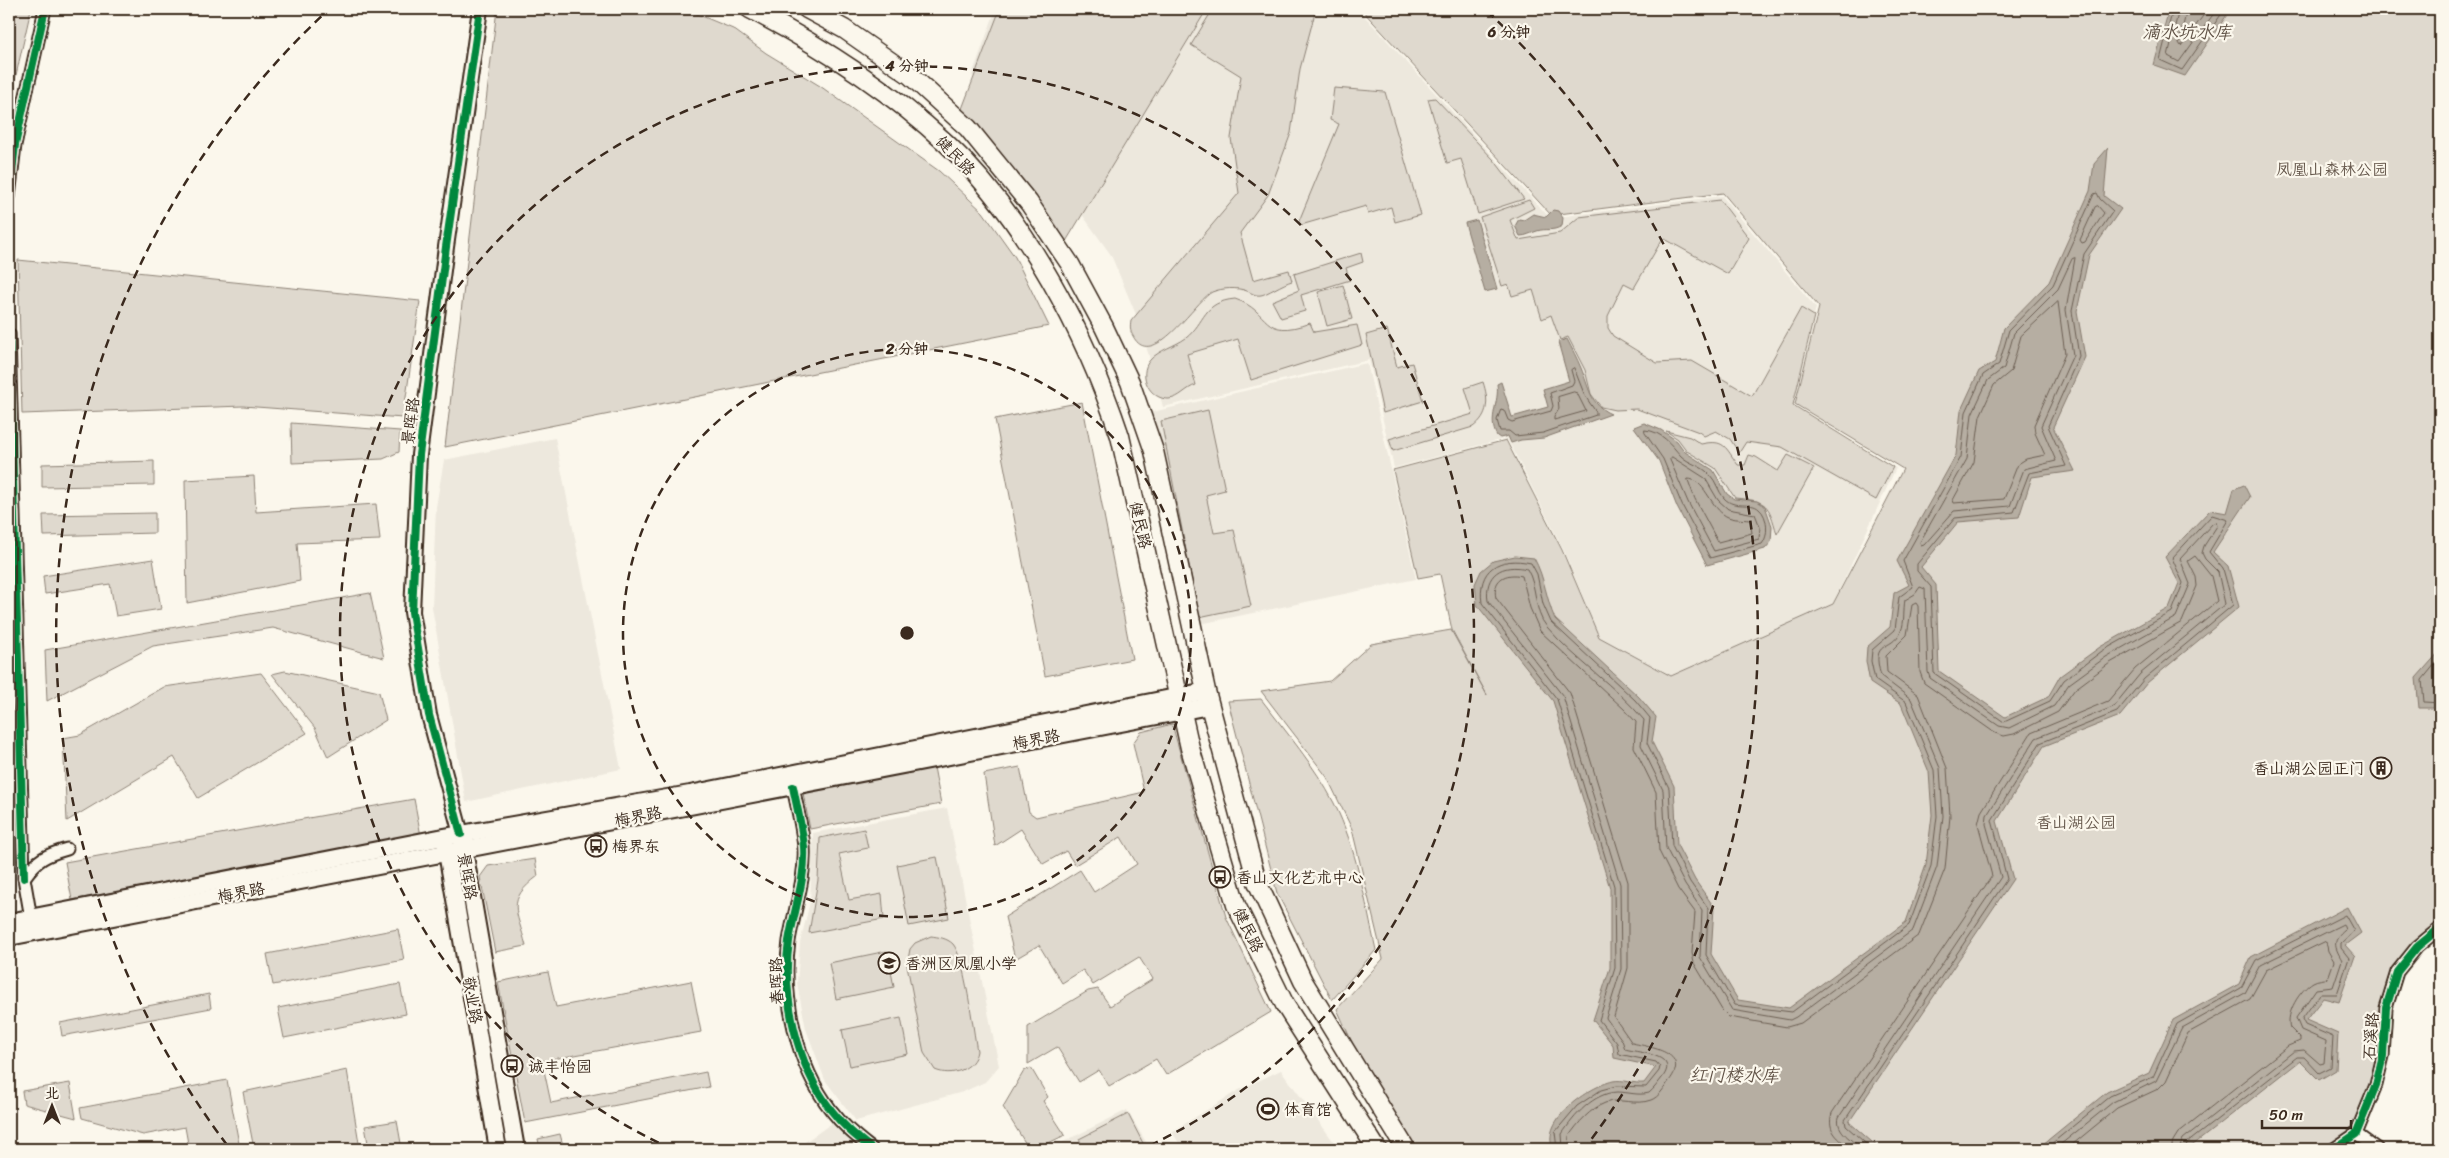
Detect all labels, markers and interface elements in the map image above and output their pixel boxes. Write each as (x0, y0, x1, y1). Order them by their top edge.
water label: 滴水坑水库 (2142, 16, 2234, 48)
text: 6 分钟 (1487, 19, 1530, 45)
text: 4 分钟 (884, 53, 929, 79)
street label: 健民路 (929, 128, 983, 183)
park label: 凤凰山森林公园 (2276, 155, 2388, 184)
text: 2 分钟 (885, 336, 928, 362)
street label: 景晖路 (393, 395, 428, 447)
street label: 健民路 (1121, 498, 1160, 552)
centre of rings (898, 624, 916, 642)
street label: 梅界路 (1010, 721, 1062, 758)
place label: 香山湖公园正门 (2253, 754, 2365, 783)
building icon: 香山湖公园正门 (2369, 756, 2393, 780)
street label: 梅界路 (612, 798, 664, 835)
park label: 香山湖公园 (2036, 808, 2116, 837)
place label: 梅界东 (612, 832, 660, 861)
bus stop icon: 梅界东 (584, 834, 608, 858)
street label: 景晖路 (449, 850, 486, 902)
place label: 香山文化艺术中心 (1236, 863, 1364, 892)
bus stop icon: 香山文化艺术中心 (1208, 865, 1232, 889)
street label: 梅界路 (215, 874, 267, 911)
street label: 健民路 (1225, 902, 1272, 958)
place label: 香洲区凤凰小学 (905, 949, 1017, 978)
school or university icon: 香洲区凤凰小学 (877, 951, 901, 975)
street label: 春晖路 (761, 956, 792, 1005)
street label: 敬业路 (454, 974, 491, 1026)
street label: 石溪路 (2354, 1011, 2387, 1061)
place label: 诚丰怡园 (528, 1052, 592, 1081)
bus stop icon: 诚丰怡园 (500, 1054, 524, 1078)
water label: 红门楼水库 (1689, 1059, 1781, 1091)
north arrow (28, 1080, 78, 1130)
text: 北 (45, 1081, 59, 1106)
place label: 体育馆 (1284, 1095, 1332, 1124)
sports icon: 体育馆 (1256, 1097, 1280, 1121)
scale bar (2262, 1098, 2350, 1130)
text: 50 m (2269, 1102, 2304, 1128)

